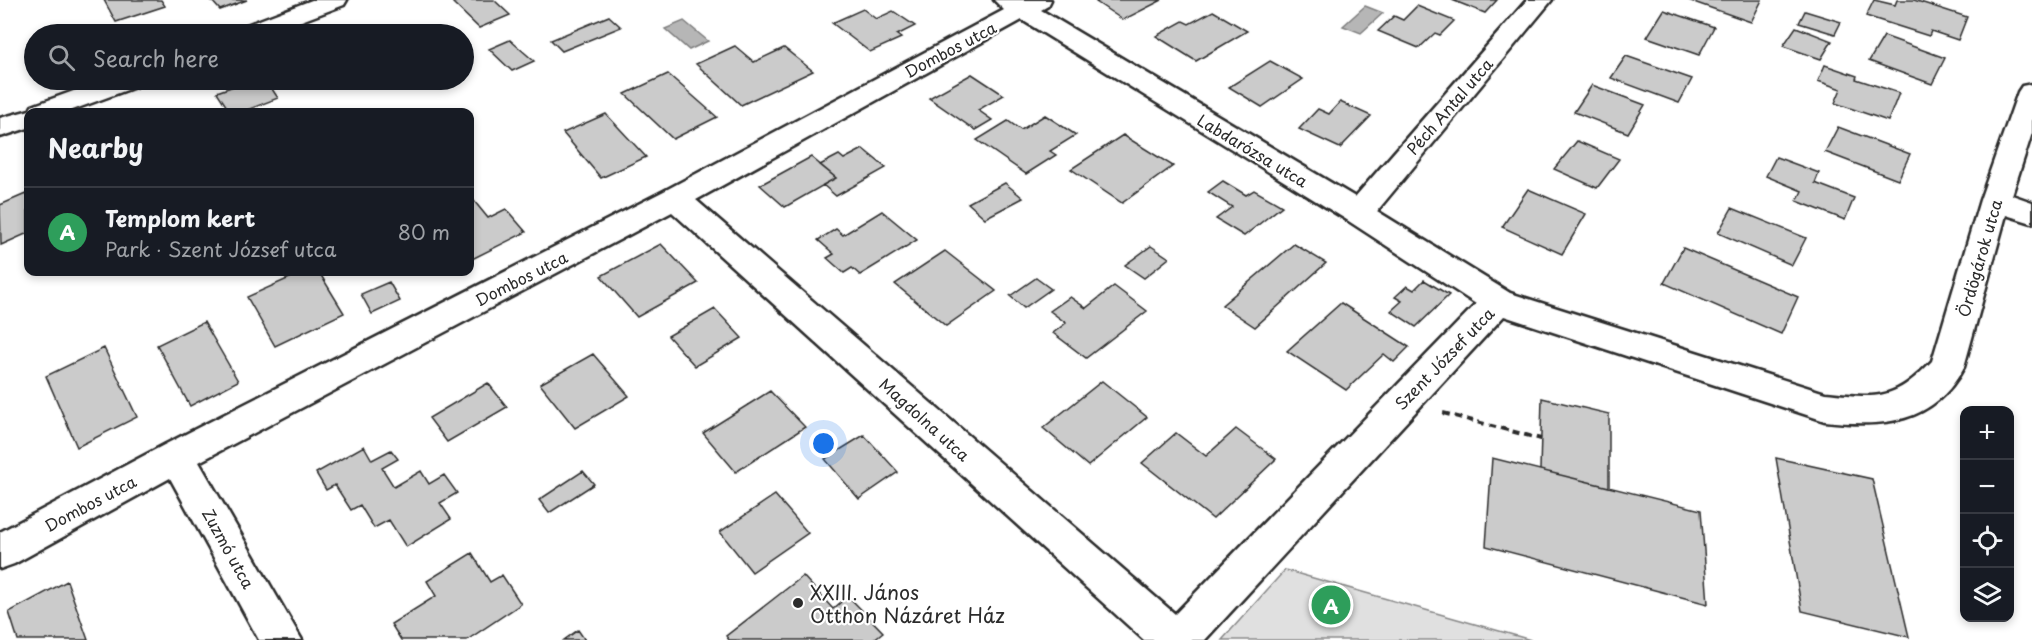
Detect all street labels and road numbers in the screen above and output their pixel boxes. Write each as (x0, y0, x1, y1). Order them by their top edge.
street label: Dombos utca (900, 15, 1000, 83)
street label: Péch Antal utca (1400, 52, 1498, 160)
street label: Labdarózsa utca (1193, 108, 1313, 193)
street label: Ördögárok utca (1951, 196, 2007, 320)
street label: Dombos utca (471, 244, 571, 312)
street label: Szent József utca (1389, 301, 1499, 415)
street label: Magdolna utca (874, 372, 976, 466)
street label: Dombos utca (40, 469, 140, 537)
street label: Zuzmó utca (197, 503, 261, 593)

